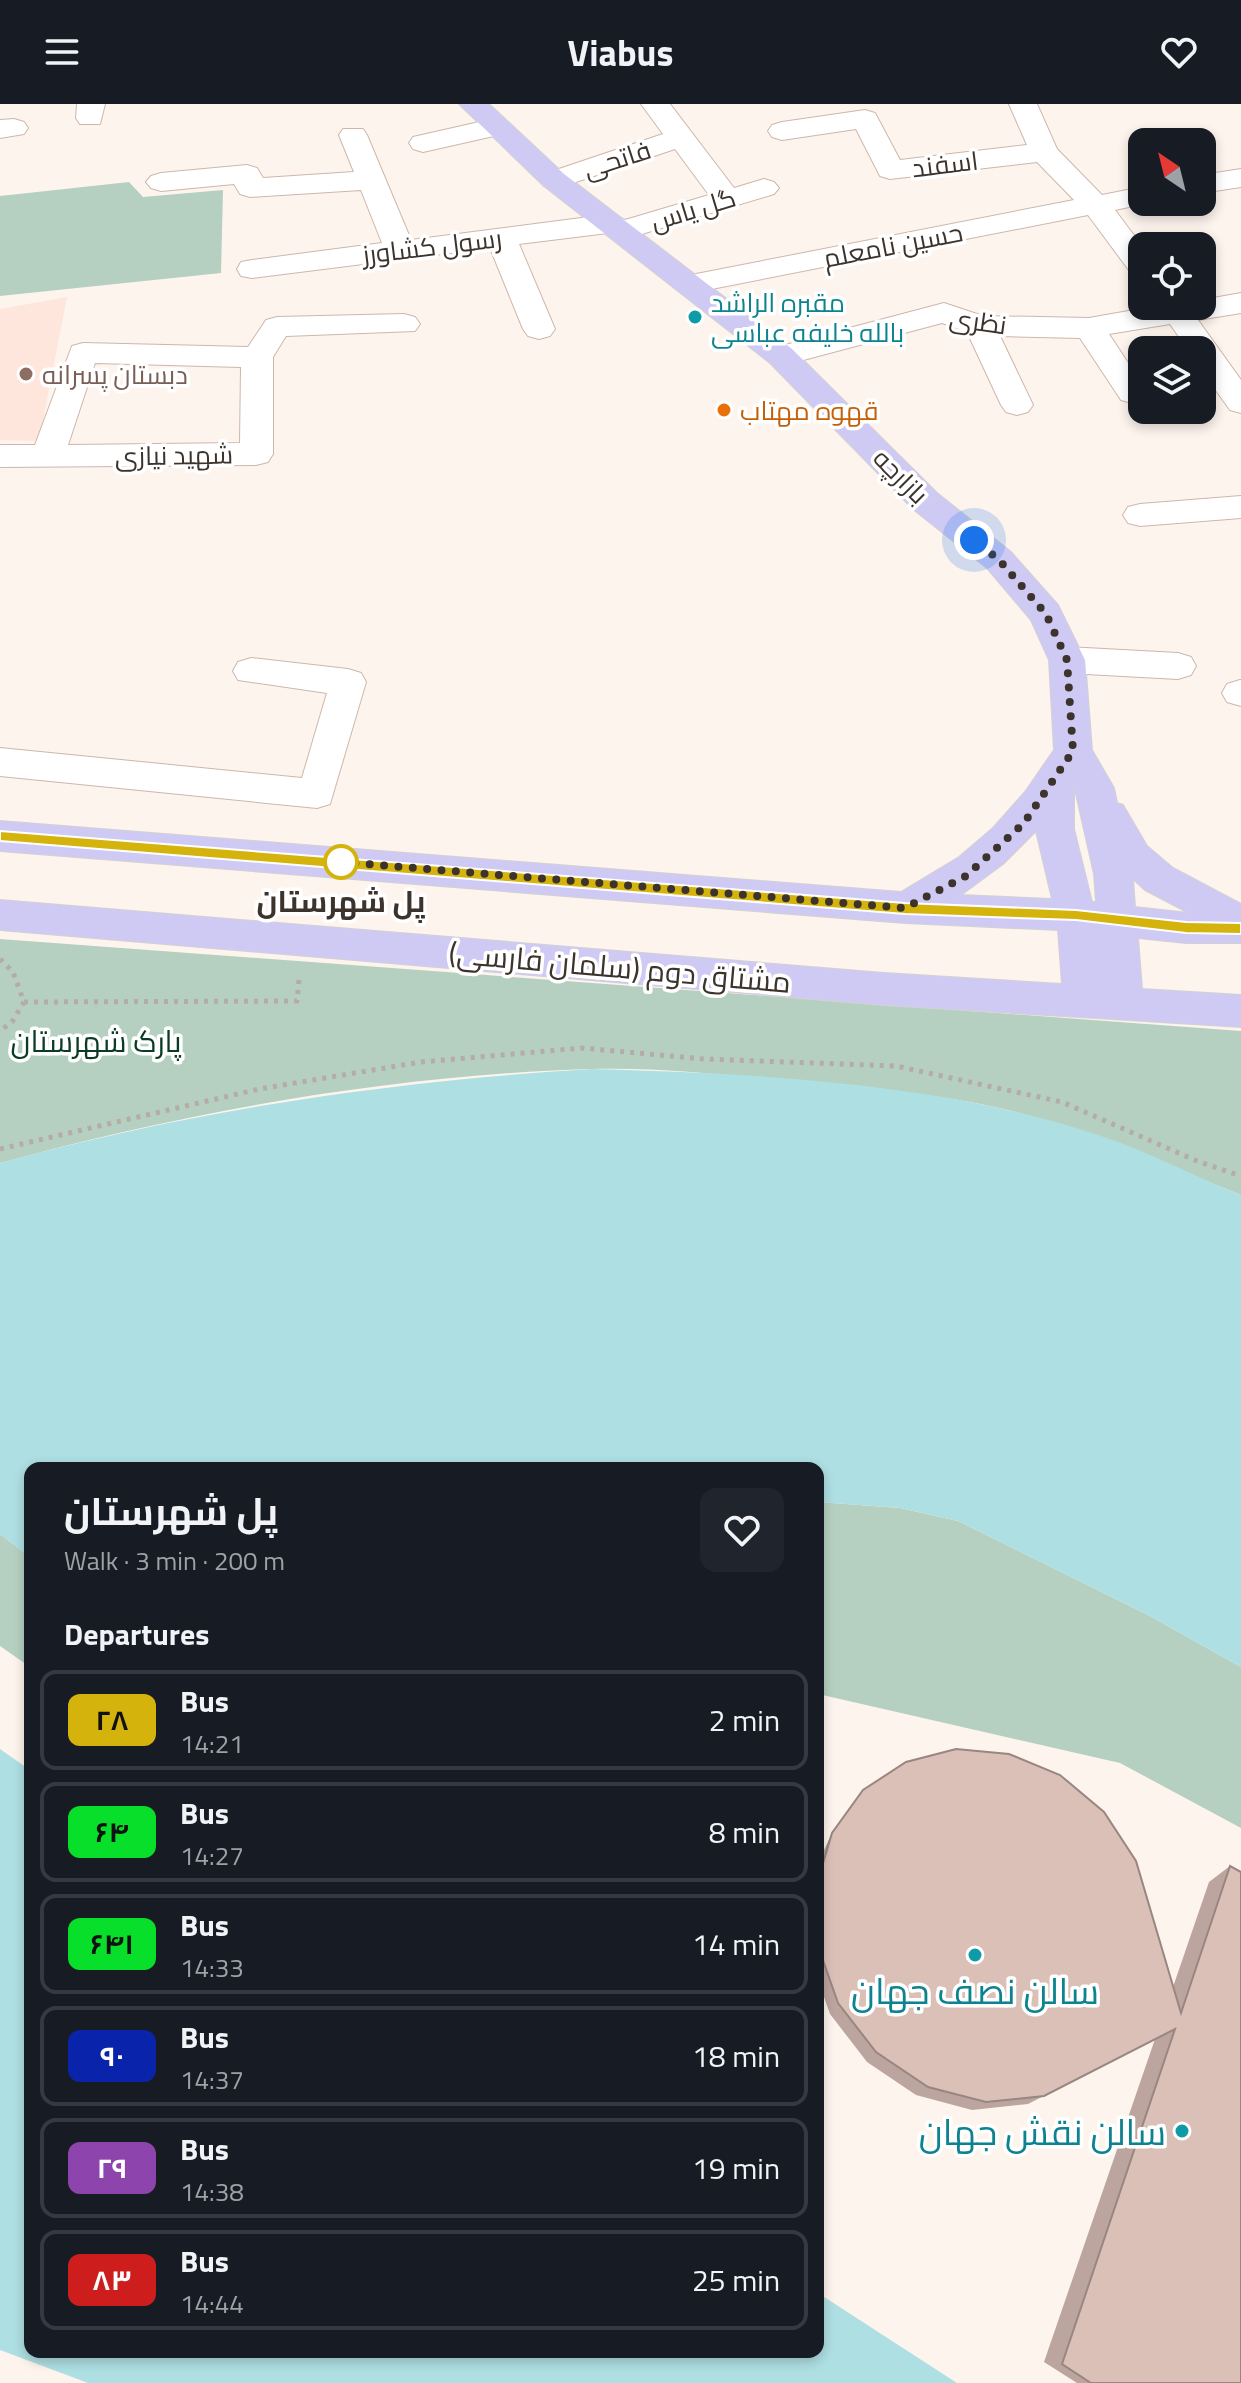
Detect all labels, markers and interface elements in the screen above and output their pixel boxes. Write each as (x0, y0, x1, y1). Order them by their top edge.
text: Viabus (568, 25, 673, 80)
icon: menu (40, 30, 84, 74)
icon: heart (1157, 30, 1201, 74)
north arrow (1128, 128, 1216, 216)
map controls (1128, 128, 1216, 424)
street label: فاتحی (578, 130, 656, 188)
street label: اسفند (910, 141, 980, 187)
street label: گل یاس (645, 178, 741, 240)
street label: حسین نامعلم (820, 212, 966, 278)
street label: رسول کشاورز (358, 218, 504, 274)
button: locate (1128, 232, 1216, 320)
place label: مقبره الراشد بالله خلیفه عباسی (711, 283, 904, 352)
street label: نظری (947, 298, 1009, 344)
marker: مقبره الراشد بالله خلیفه عباسی (686, 308, 704, 326)
button: layers (1128, 336, 1216, 424)
place label: دبستان پسرانه (42, 355, 188, 394)
marker: دبستان پسرانه (17, 365, 35, 383)
place label: قهوه مهتاب (740, 391, 879, 430)
marker: قهوه مهتاب (715, 401, 733, 419)
street label: شهید نیازی (115, 434, 233, 476)
street label: بازارچه (864, 439, 938, 513)
your location (954, 520, 994, 560)
marker: پل شهرستان (324, 845, 358, 879)
place label: پل شهرستان (256, 878, 426, 924)
street label: مشتاق دوم (سلمان فارسی) (447, 929, 793, 1005)
park label: پارک شهرستان (11, 1018, 181, 1064)
text: پل شهرستان (64, 1482, 278, 1540)
button: heart (700, 1488, 784, 1572)
text: Walk · 3 min · 200 m (64, 1541, 285, 1580)
text: Departures (64, 1611, 209, 1657)
text: Bus (180, 1678, 229, 1724)
text: 2 min (709, 1697, 780, 1743)
text: ۲۸ (95, 1698, 129, 1741)
text: 14:21 (180, 1724, 244, 1763)
text: Bus (180, 1790, 229, 1836)
text: 8 min (709, 1809, 780, 1855)
text: ۶۴ (95, 1810, 129, 1853)
text: 14:27 (180, 1836, 244, 1875)
text: Bus (180, 1902, 229, 1948)
text: 14 min (692, 1921, 780, 1967)
text: ۶۴۱ (90, 1922, 134, 1965)
marker: سالن نصف جهان (966, 1946, 984, 1964)
text: 14:33 (180, 1948, 244, 1987)
place label: سالن نصف جهان (851, 1963, 1099, 2018)
text: Bus (180, 2014, 229, 2060)
text: 18 min (692, 2033, 780, 2079)
text: ۹۰ (100, 2034, 124, 2077)
text: 14:37 (180, 2060, 244, 2099)
place label: سالن نقش جهان (919, 2104, 1166, 2159)
marker: سالن نقش جهان (1173, 2122, 1191, 2140)
text: Bus (180, 2126, 229, 2172)
text: 19 min (692, 2145, 780, 2191)
text: ۲۹ (96, 2146, 128, 2189)
text: 14:38 (180, 2172, 244, 2211)
text: Bus (180, 2238, 229, 2284)
text: 25 min (692, 2257, 780, 2303)
text: ۸۳ (92, 2258, 132, 2301)
text: 14:44 (180, 2284, 244, 2323)

